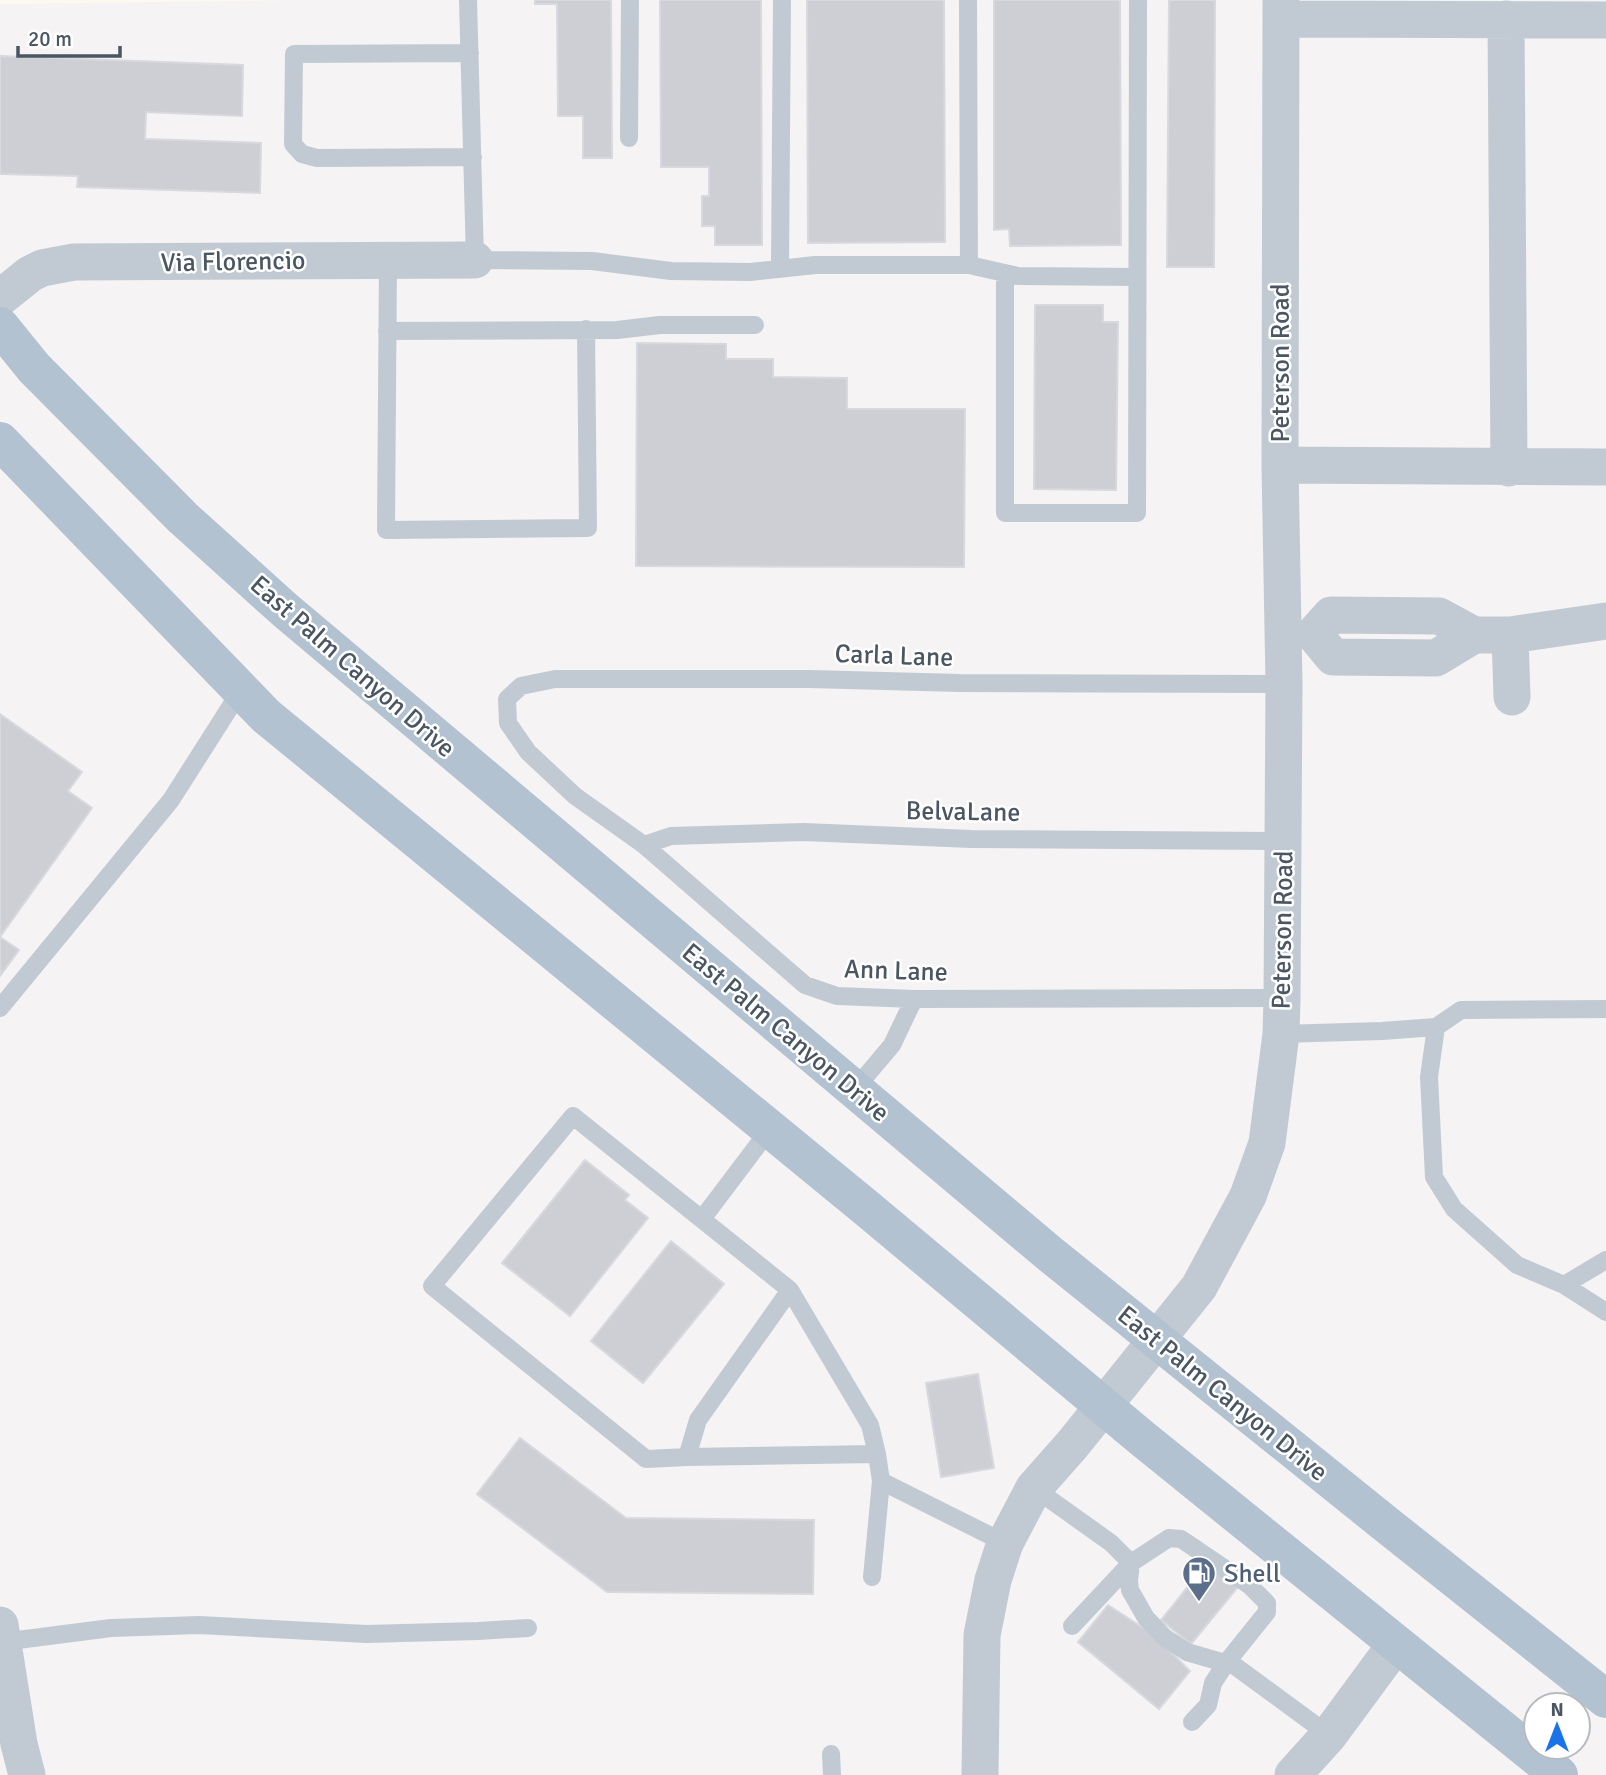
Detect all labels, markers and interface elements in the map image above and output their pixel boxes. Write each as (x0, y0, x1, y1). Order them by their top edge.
scale bar (18, 14, 119, 58)
text: 20 m (28, 26, 72, 52)
street label: Via Florencio (160, 245, 306, 279)
street label: Peterson Road (1265, 284, 1297, 442)
street label: East Palm Canyon Drive (243, 569, 461, 765)
street label: Carla Lane (834, 638, 954, 674)
street label: BelvaLane (905, 795, 1021, 829)
street label: Peterson Road (1266, 850, 1300, 1010)
street label: East Palm Canyon Drive (675, 937, 896, 1129)
street label: Ann Lane (844, 953, 948, 989)
street label: East Palm Canyon Drive (1111, 1299, 1334, 1488)
fuel station icon: Shell (1180, 1554, 1218, 1603)
place label: Shell (1224, 1558, 1281, 1590)
north arrow (1522, 1691, 1592, 1761)
text: N (1550, 1698, 1564, 1722)

